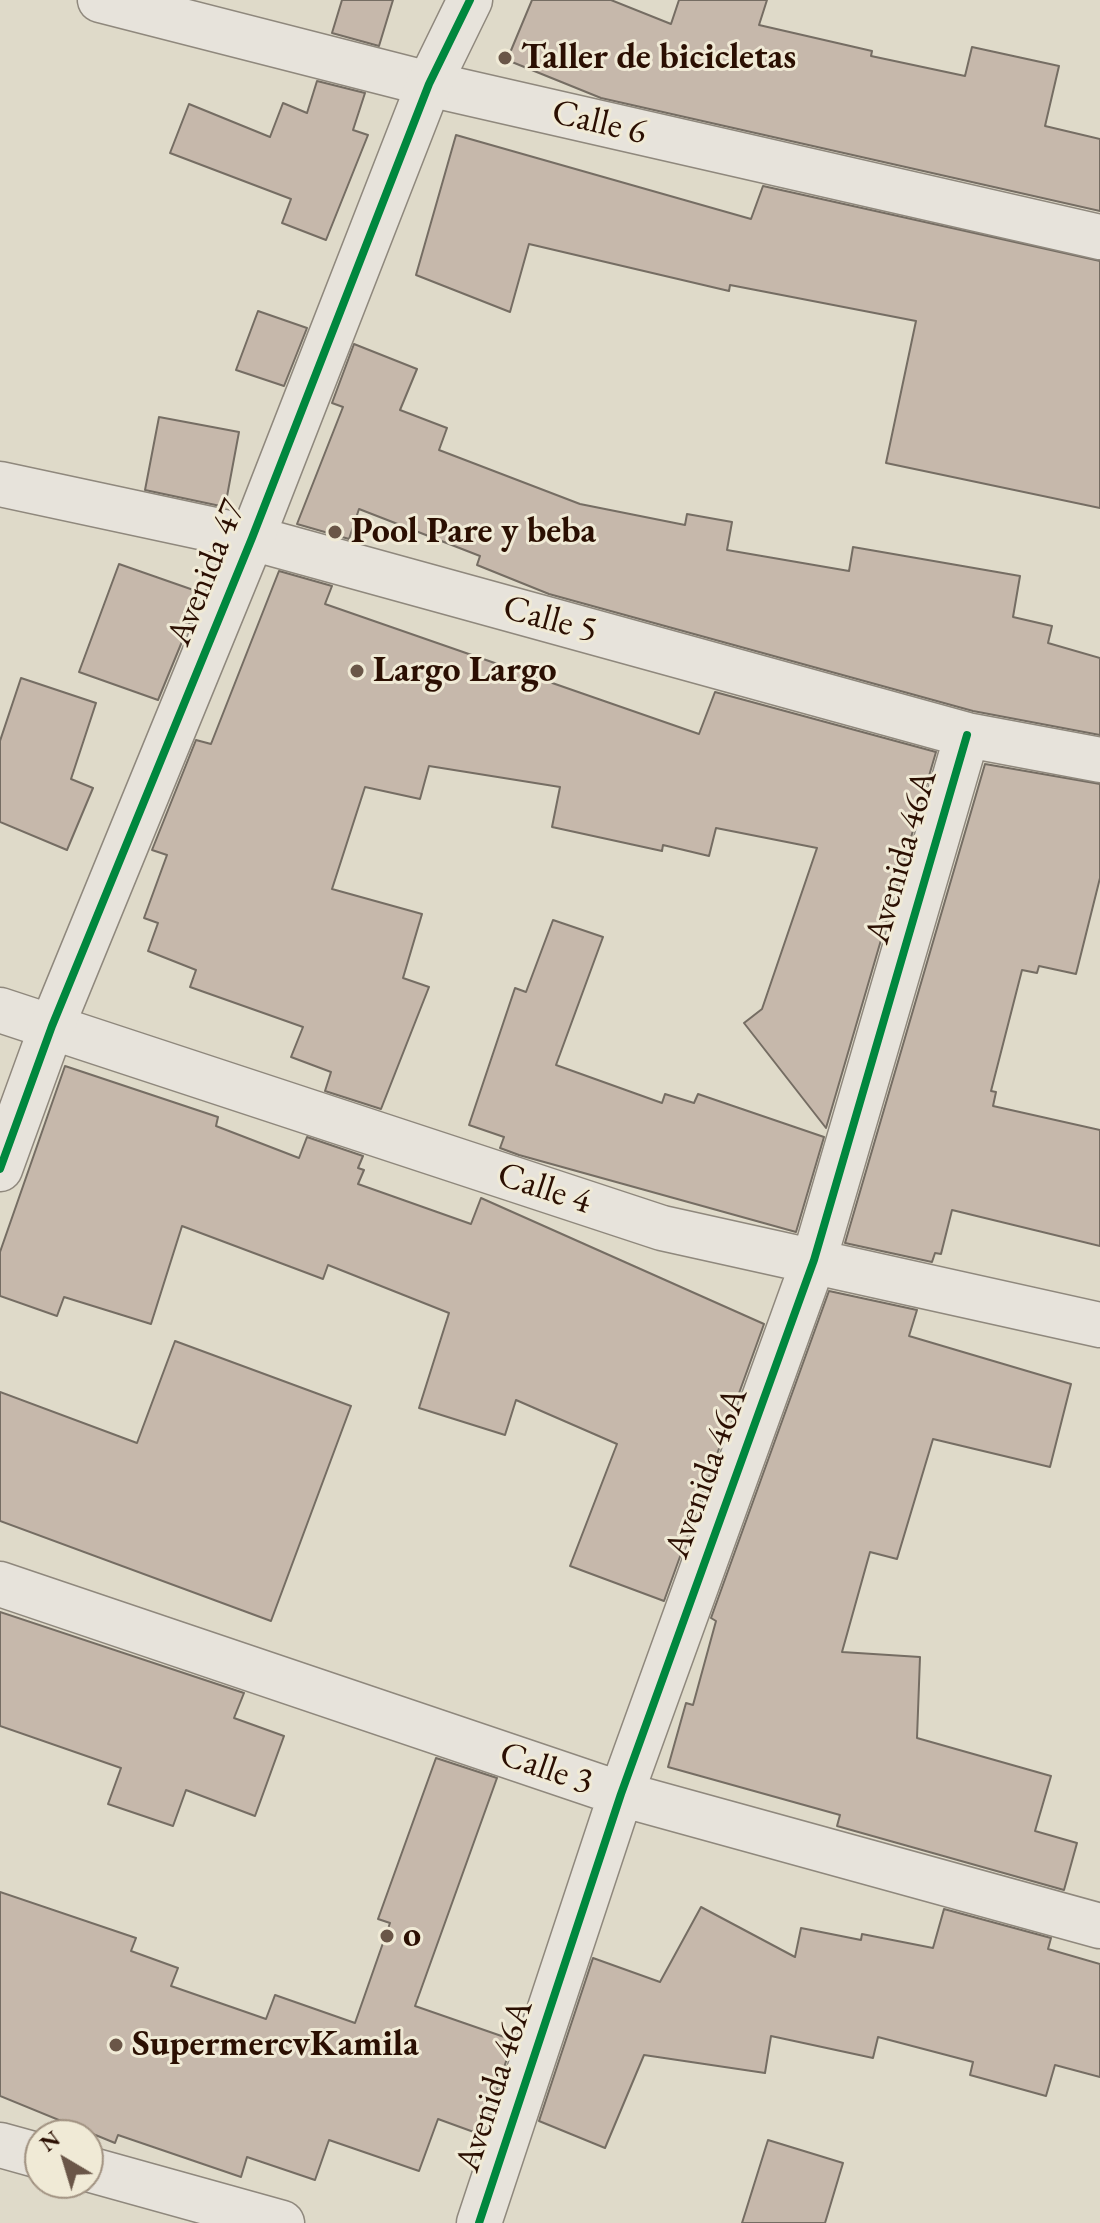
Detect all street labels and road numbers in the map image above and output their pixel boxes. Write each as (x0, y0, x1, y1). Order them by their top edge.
street label: Calle 6 (548, 91, 650, 155)
street label: Avenida 47 (158, 494, 256, 652)
street label: Calle 5 (498, 587, 602, 653)
street label: Avenida 46A (857, 765, 947, 949)
street label: Calle 4 (492, 1154, 596, 1224)
street label: Avenida 46A (656, 1382, 758, 1564)
street label: Calle 3 (494, 1733, 598, 1805)
street label: Avenida 46A (447, 1995, 543, 2177)

